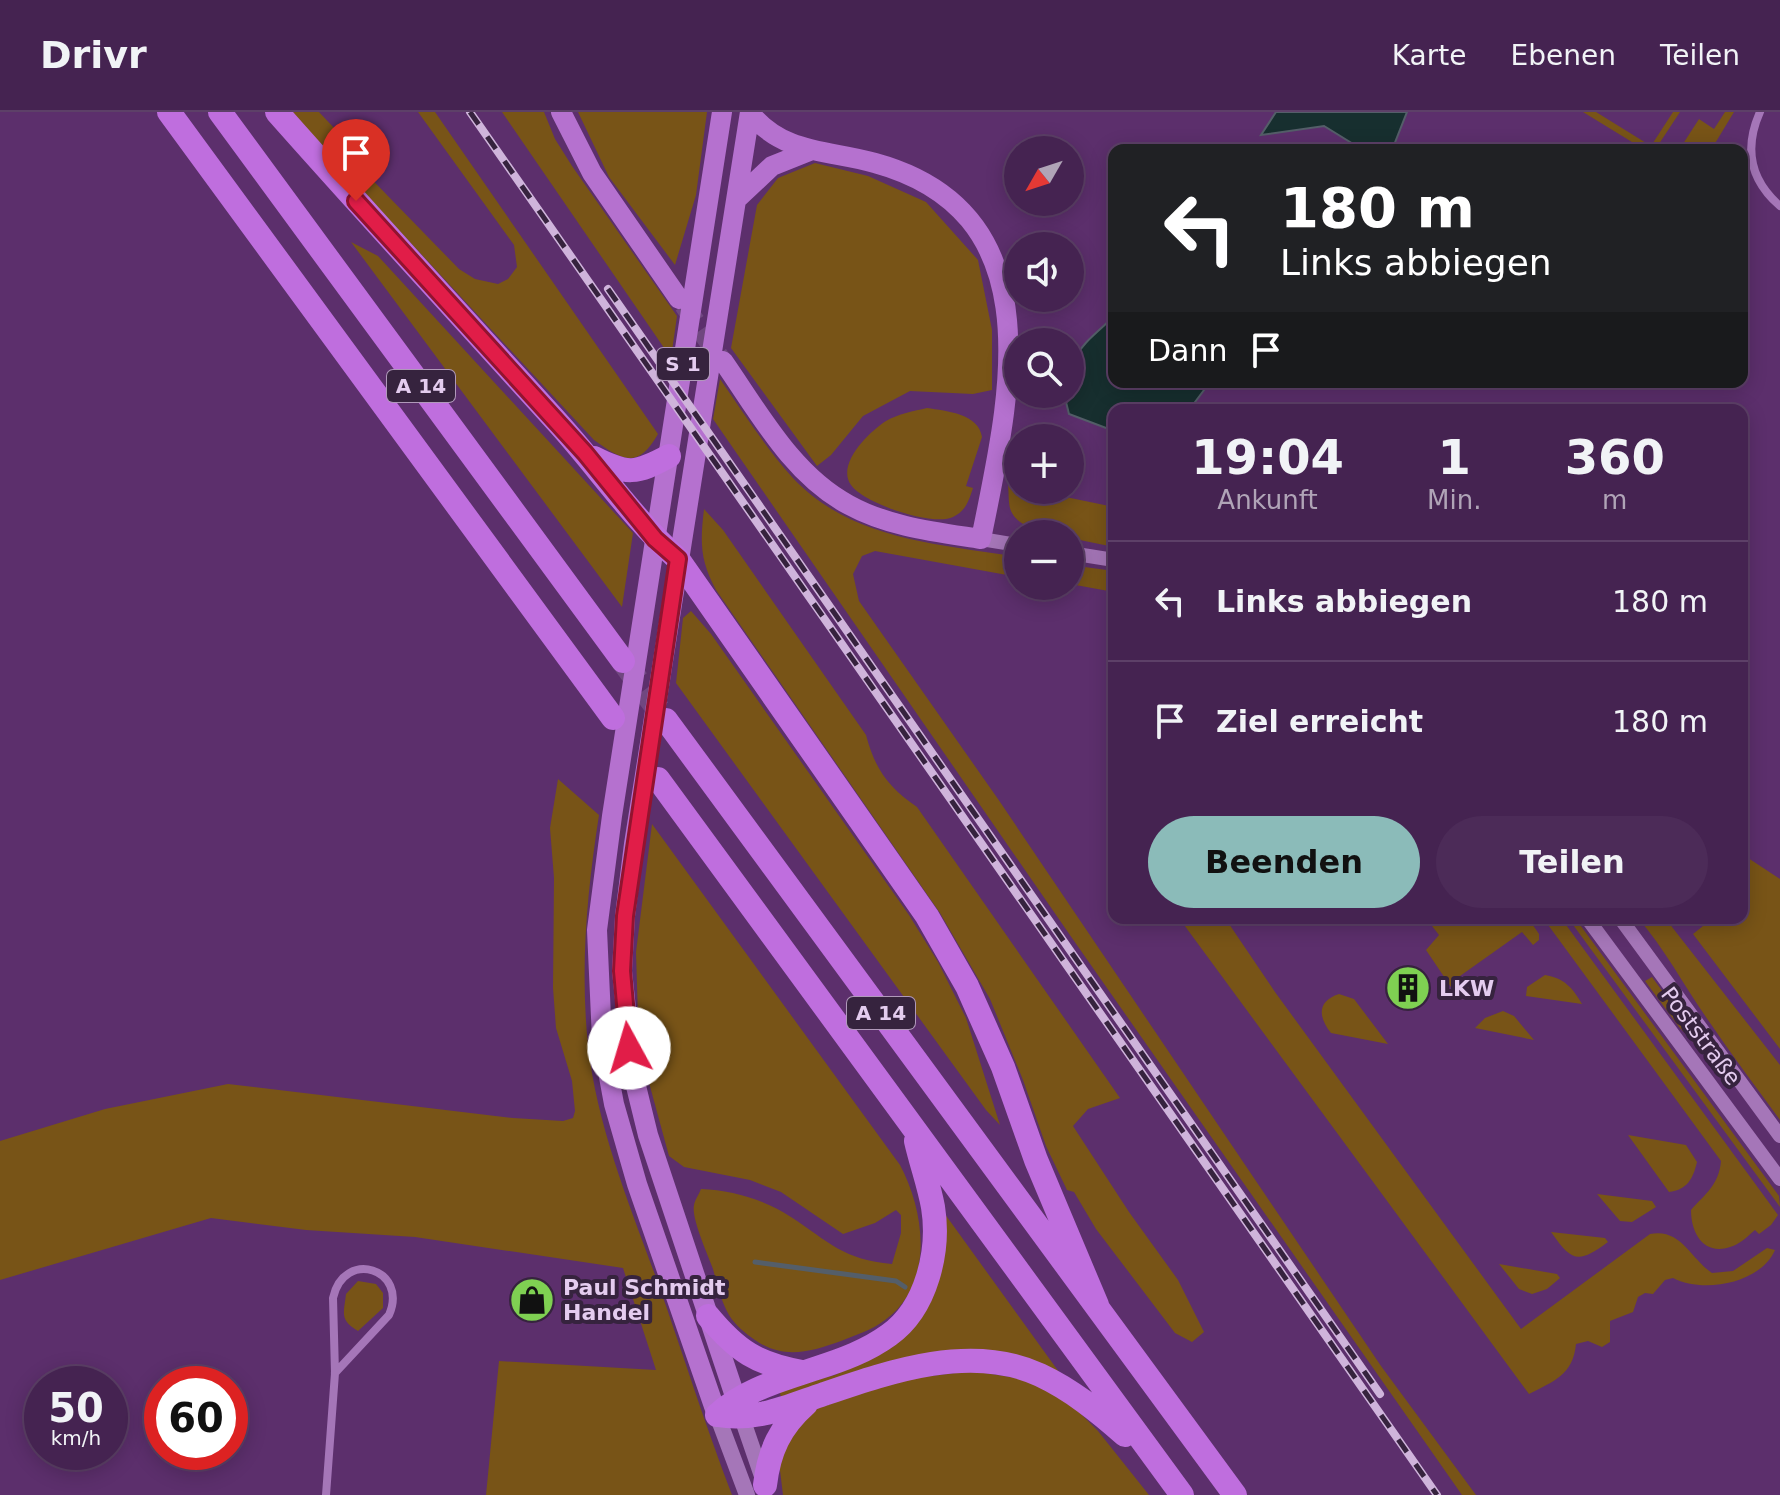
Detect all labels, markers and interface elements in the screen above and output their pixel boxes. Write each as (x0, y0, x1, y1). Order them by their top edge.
text: Drivr (40, 33, 147, 77)
text: Karte (1392, 39, 1466, 72)
text: Ebenen (1510, 39, 1616, 72)
text: Teilen (1660, 39, 1740, 72)
pin (322, 119, 390, 201)
icon: arrive (334, 131, 378, 175)
north arrow (1004, 136, 1084, 216)
map controls (1004, 136, 1084, 600)
text: 180 m (1280, 175, 1475, 240)
icon: left (1148, 176, 1252, 280)
button: sound (1004, 232, 1084, 312)
text: Links abbiegen (1280, 242, 1552, 283)
button: search (1004, 328, 1084, 408)
icon: arrive (1244, 328, 1288, 372)
text: Dann (1148, 333, 1228, 368)
road number: S 1 (657, 348, 709, 380)
road number: A 14 (387, 370, 455, 402)
button: + (1004, 424, 1084, 504)
text: 19:04 (1191, 429, 1344, 485)
text: 1 (1438, 429, 1471, 485)
text: 360 (1565, 429, 1665, 485)
text: Ankunft (1217, 485, 1318, 515)
text: Min. (1427, 485, 1481, 515)
text: m (1602, 485, 1627, 515)
button: − (1004, 520, 1084, 600)
icon: left (1148, 579, 1192, 623)
text: Links abbiegen (1216, 584, 1472, 619)
text: 180 m (1612, 584, 1708, 619)
icon: arrive (1148, 699, 1192, 743)
text: Ziel erreicht (1216, 704, 1423, 739)
text: 180 m (1612, 704, 1708, 739)
button: Beenden (1148, 816, 1420, 908)
button: Teilen (1436, 816, 1708, 908)
building icon: LKW (1384, 964, 1432, 1012)
place label: LKW (1439, 976, 1494, 1001)
street label: Poststraße (1656, 982, 1746, 1090)
road number: A 14 (847, 997, 915, 1029)
position arrow (587, 1006, 671, 1090)
place label: Paul Schmidt Handel (563, 1275, 726, 1325)
shop icon: Paul Schmidt Handel (508, 1276, 556, 1324)
speed limit sign: 60 (144, 1366, 248, 1470)
text: 50 (48, 1385, 104, 1431)
text: km/h (51, 1426, 101, 1450)

